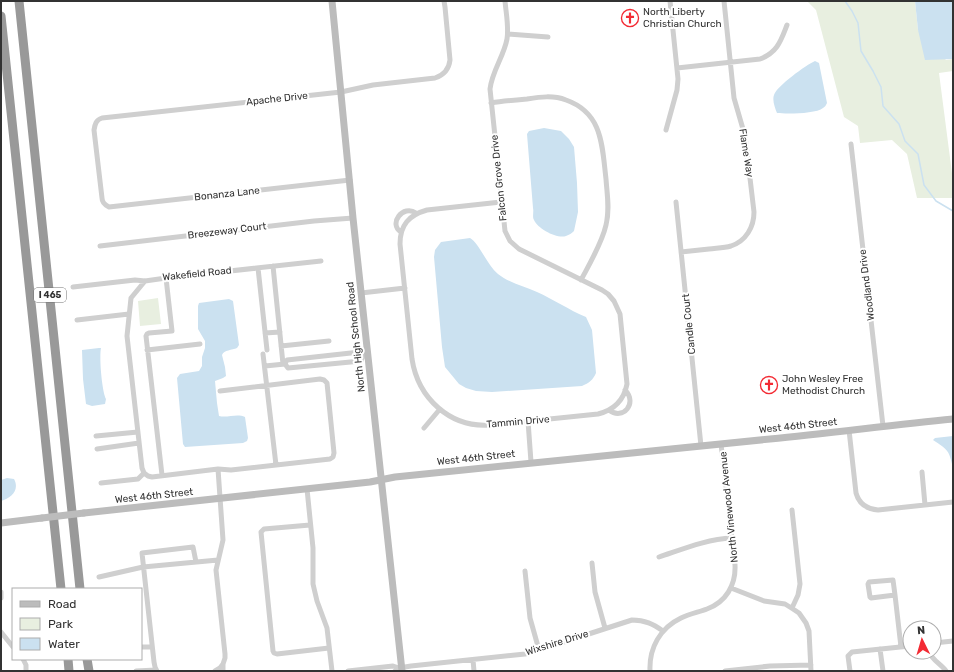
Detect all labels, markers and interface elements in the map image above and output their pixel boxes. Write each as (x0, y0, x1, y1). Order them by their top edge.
place label: North Liberty Christian Church (643, 6, 722, 30)
church icon: North Liberty Christian Church (620, 8, 640, 28)
street label: Apache Drive (246, 90, 309, 108)
street label: Flame Way (736, 128, 756, 179)
street label: Falcon Grove Drive (488, 134, 510, 222)
street label: Bonanza Lane (194, 185, 261, 203)
street label: Breezeway Court (187, 220, 267, 242)
street label: Woodland Drive (857, 248, 877, 321)
street label: Wakefield Road (162, 264, 232, 284)
street label: North High School Road (344, 281, 368, 393)
road number: I 465 (34, 288, 66, 302)
street label: Candle Court (680, 293, 698, 355)
place label: John Wesley Free Methodist Church (782, 373, 865, 397)
church icon: John Wesley Free Methodist Church (759, 375, 779, 395)
street label: Tammin Drive (486, 413, 550, 431)
street label: West 46th Street (758, 416, 838, 436)
street label: West 46th Street (436, 448, 516, 468)
street label: North Vinewood Avenue (717, 450, 741, 563)
street label: West 46th Street (114, 486, 194, 506)
legend (12, 588, 142, 660)
text: Road (48, 597, 76, 611)
text: Park (48, 617, 74, 631)
north arrow (902, 620, 942, 660)
text: N (917, 624, 926, 637)
street label: Wixshire Drive (524, 628, 590, 658)
text: Water (48, 637, 80, 651)

